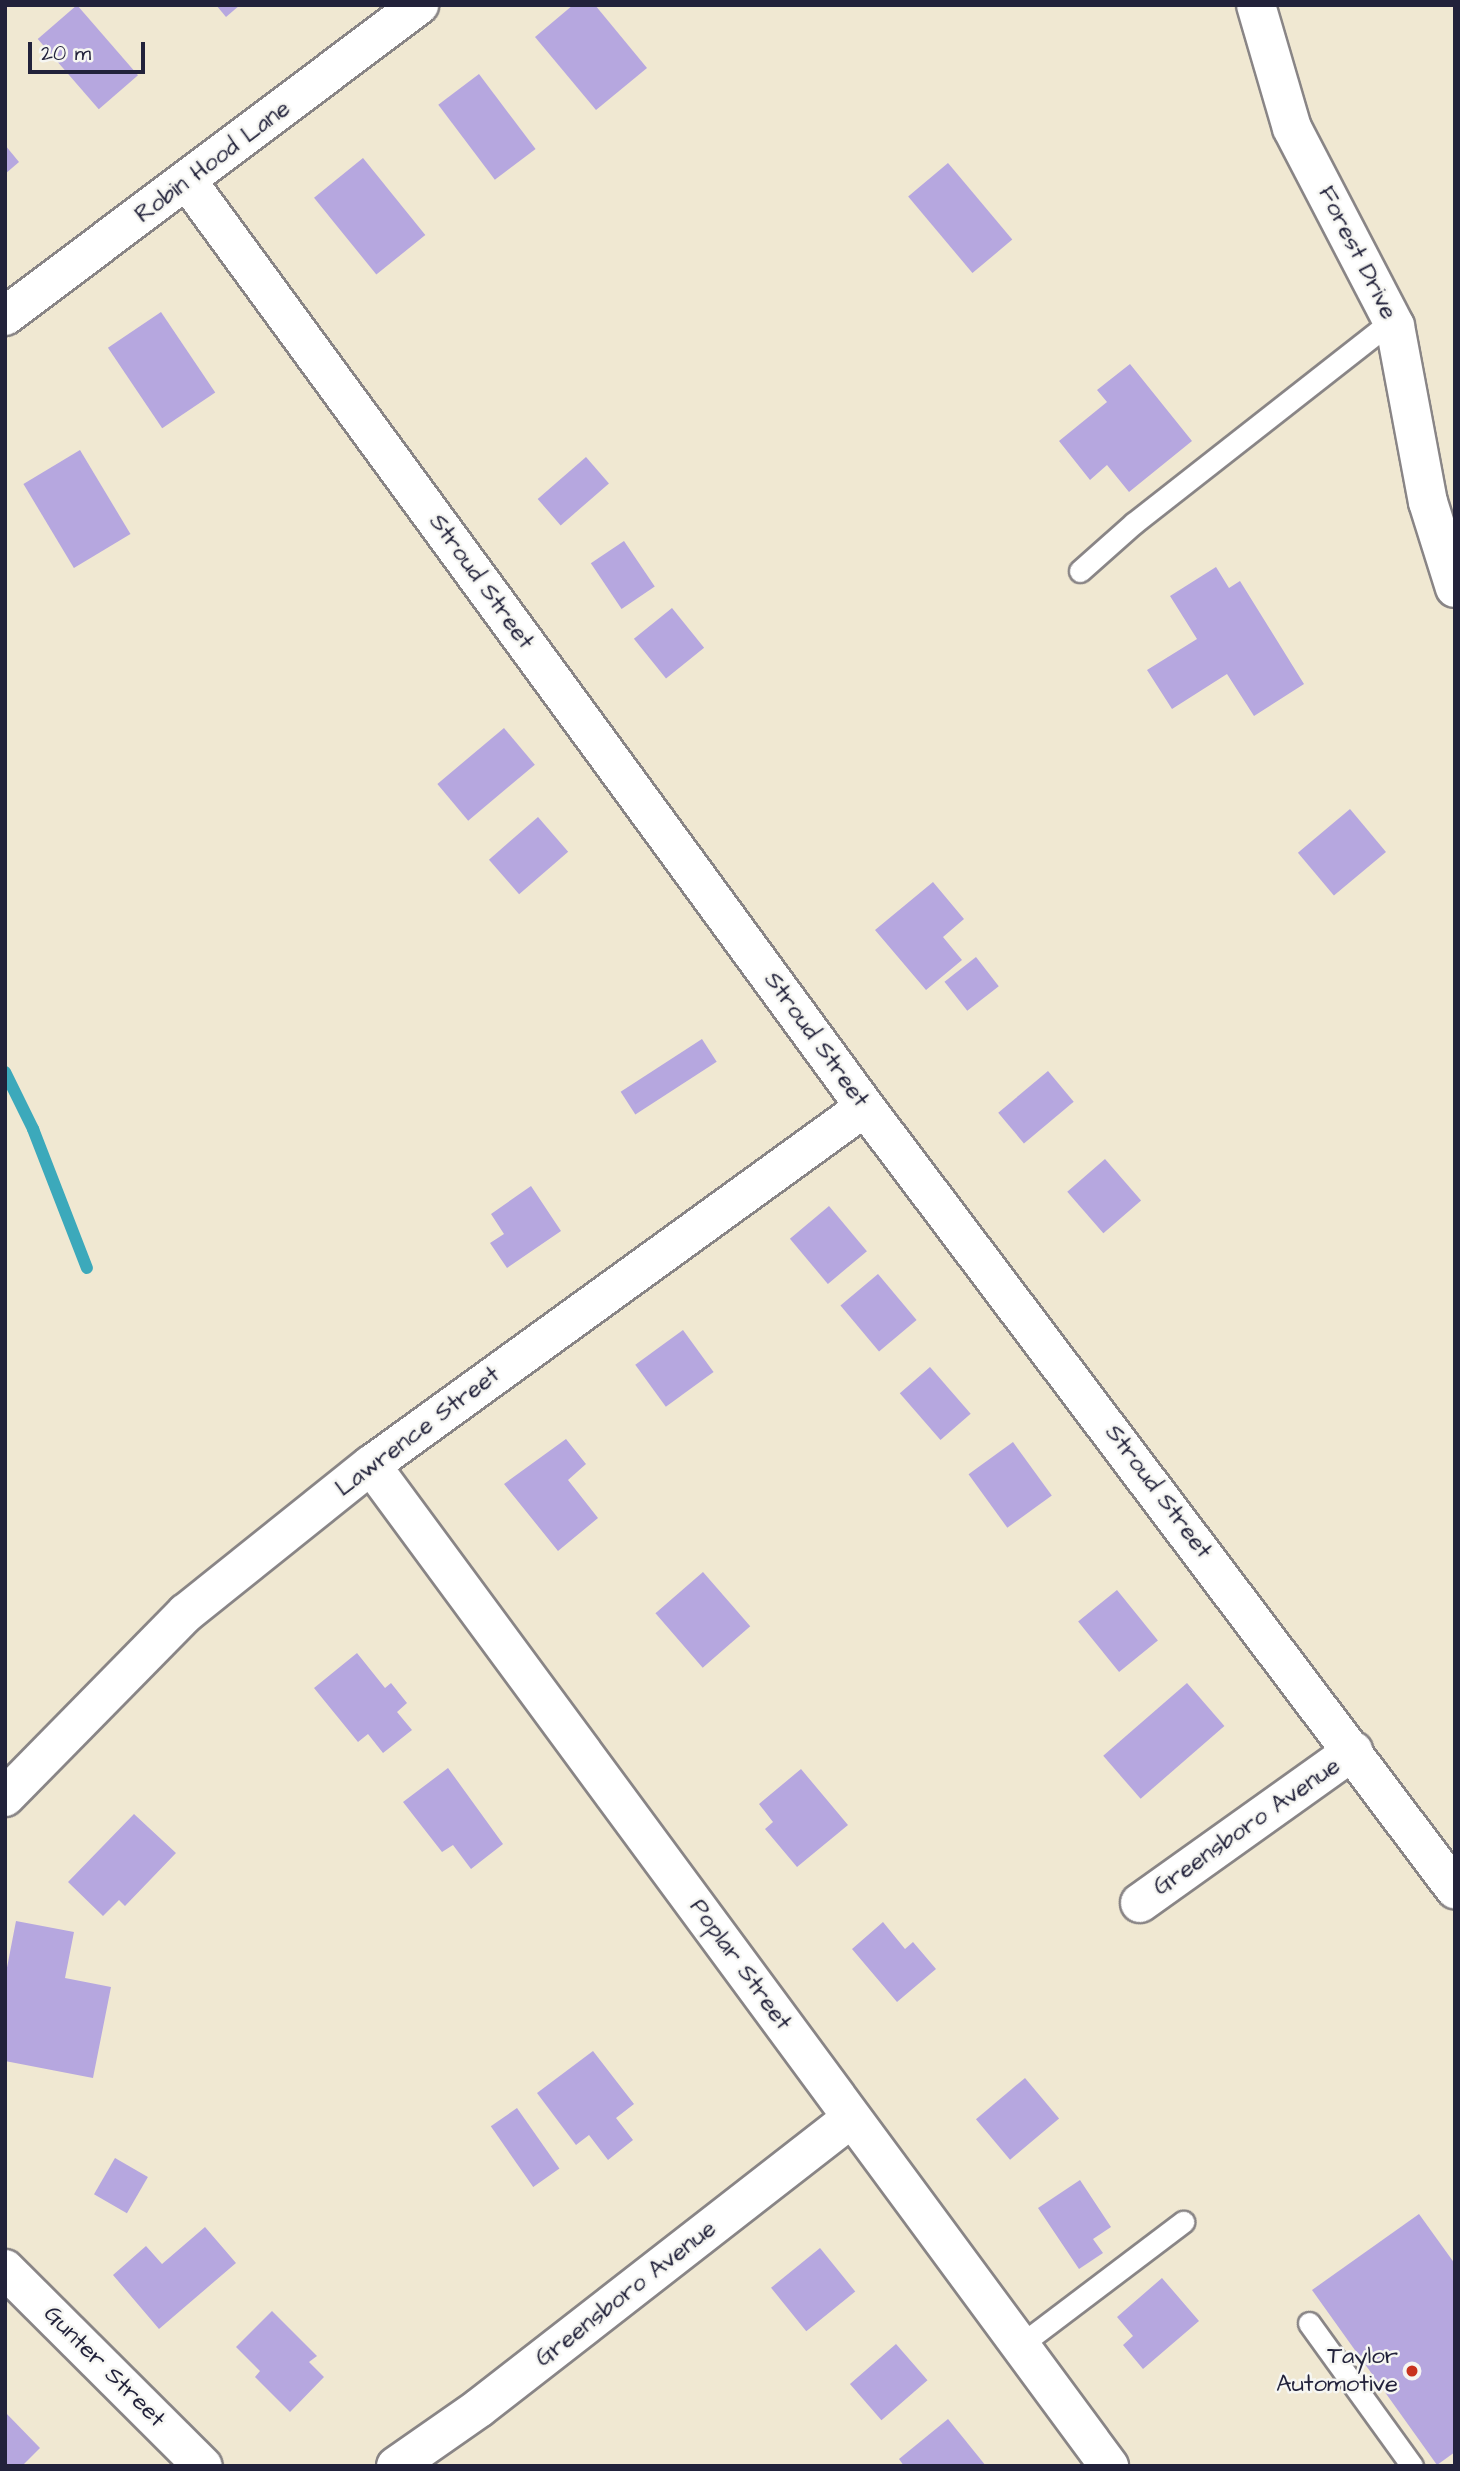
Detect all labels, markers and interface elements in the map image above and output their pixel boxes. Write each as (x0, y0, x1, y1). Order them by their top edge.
scale bar (32, 28, 149, 72)
text: 20 m (41, 39, 91, 68)
street label: Robin Hood Lane (130, 94, 296, 230)
street label: Forest Drive (1311, 182, 1403, 324)
street label: Stroud Street (422, 509, 540, 655)
street label: Stroud Street (757, 967, 875, 1113)
street label: Lawrence Street (330, 1361, 506, 1503)
street label: Stroud Street (1098, 1419, 1218, 1565)
street label: Greensboro Avenue (1148, 1752, 1346, 1902)
street label: Poplar Street (683, 1894, 797, 2036)
street label: Greensboro Avenue (530, 2215, 722, 2373)
street label: Gunter Street (37, 2300, 171, 2434)
place label: Taylor Automotive (1276, 2343, 1398, 2399)
marker: Taylor Automotive (1404, 2363, 1420, 2379)

